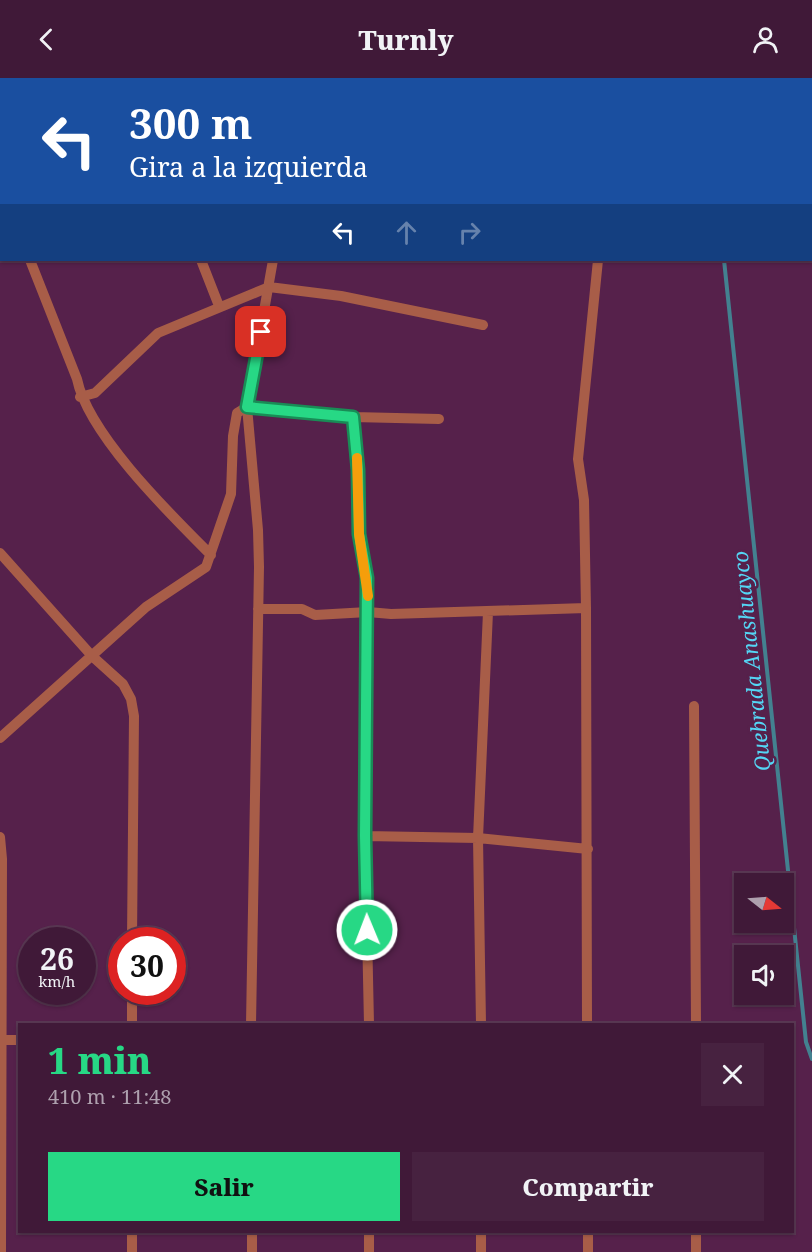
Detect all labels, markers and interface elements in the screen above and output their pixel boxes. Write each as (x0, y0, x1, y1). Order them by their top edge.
text: Turnly (358, 21, 454, 58)
icon: back (30, 23, 63, 56)
icon: person (749, 23, 782, 56)
text: 300 m (129, 94, 253, 151)
icon: left (30, 102, 108, 180)
text: Gira a la izquierda (129, 148, 368, 185)
icon: left (327, 216, 360, 249)
icon: ahead (390, 216, 423, 249)
icon: right (453, 216, 486, 249)
pin (235, 306, 286, 357)
icon: arrive (244, 315, 277, 348)
water label: Quebrada Anashuayco (726, 550, 776, 772)
north arrow (734, 873, 794, 933)
map controls (734, 873, 794, 1005)
position arrow (335, 898, 399, 962)
speed limit sign: 30 (108, 927, 186, 1005)
text: 26 (40, 938, 74, 979)
button: sound (734, 945, 794, 1005)
text: km/h (39, 971, 75, 991)
text: 1 min (48, 1036, 151, 1085)
button: close (701, 1043, 764, 1106)
text: 410 m · 11:48 (48, 1083, 171, 1110)
button: Salir (48, 1152, 400, 1221)
button: Compartir (412, 1152, 764, 1221)

